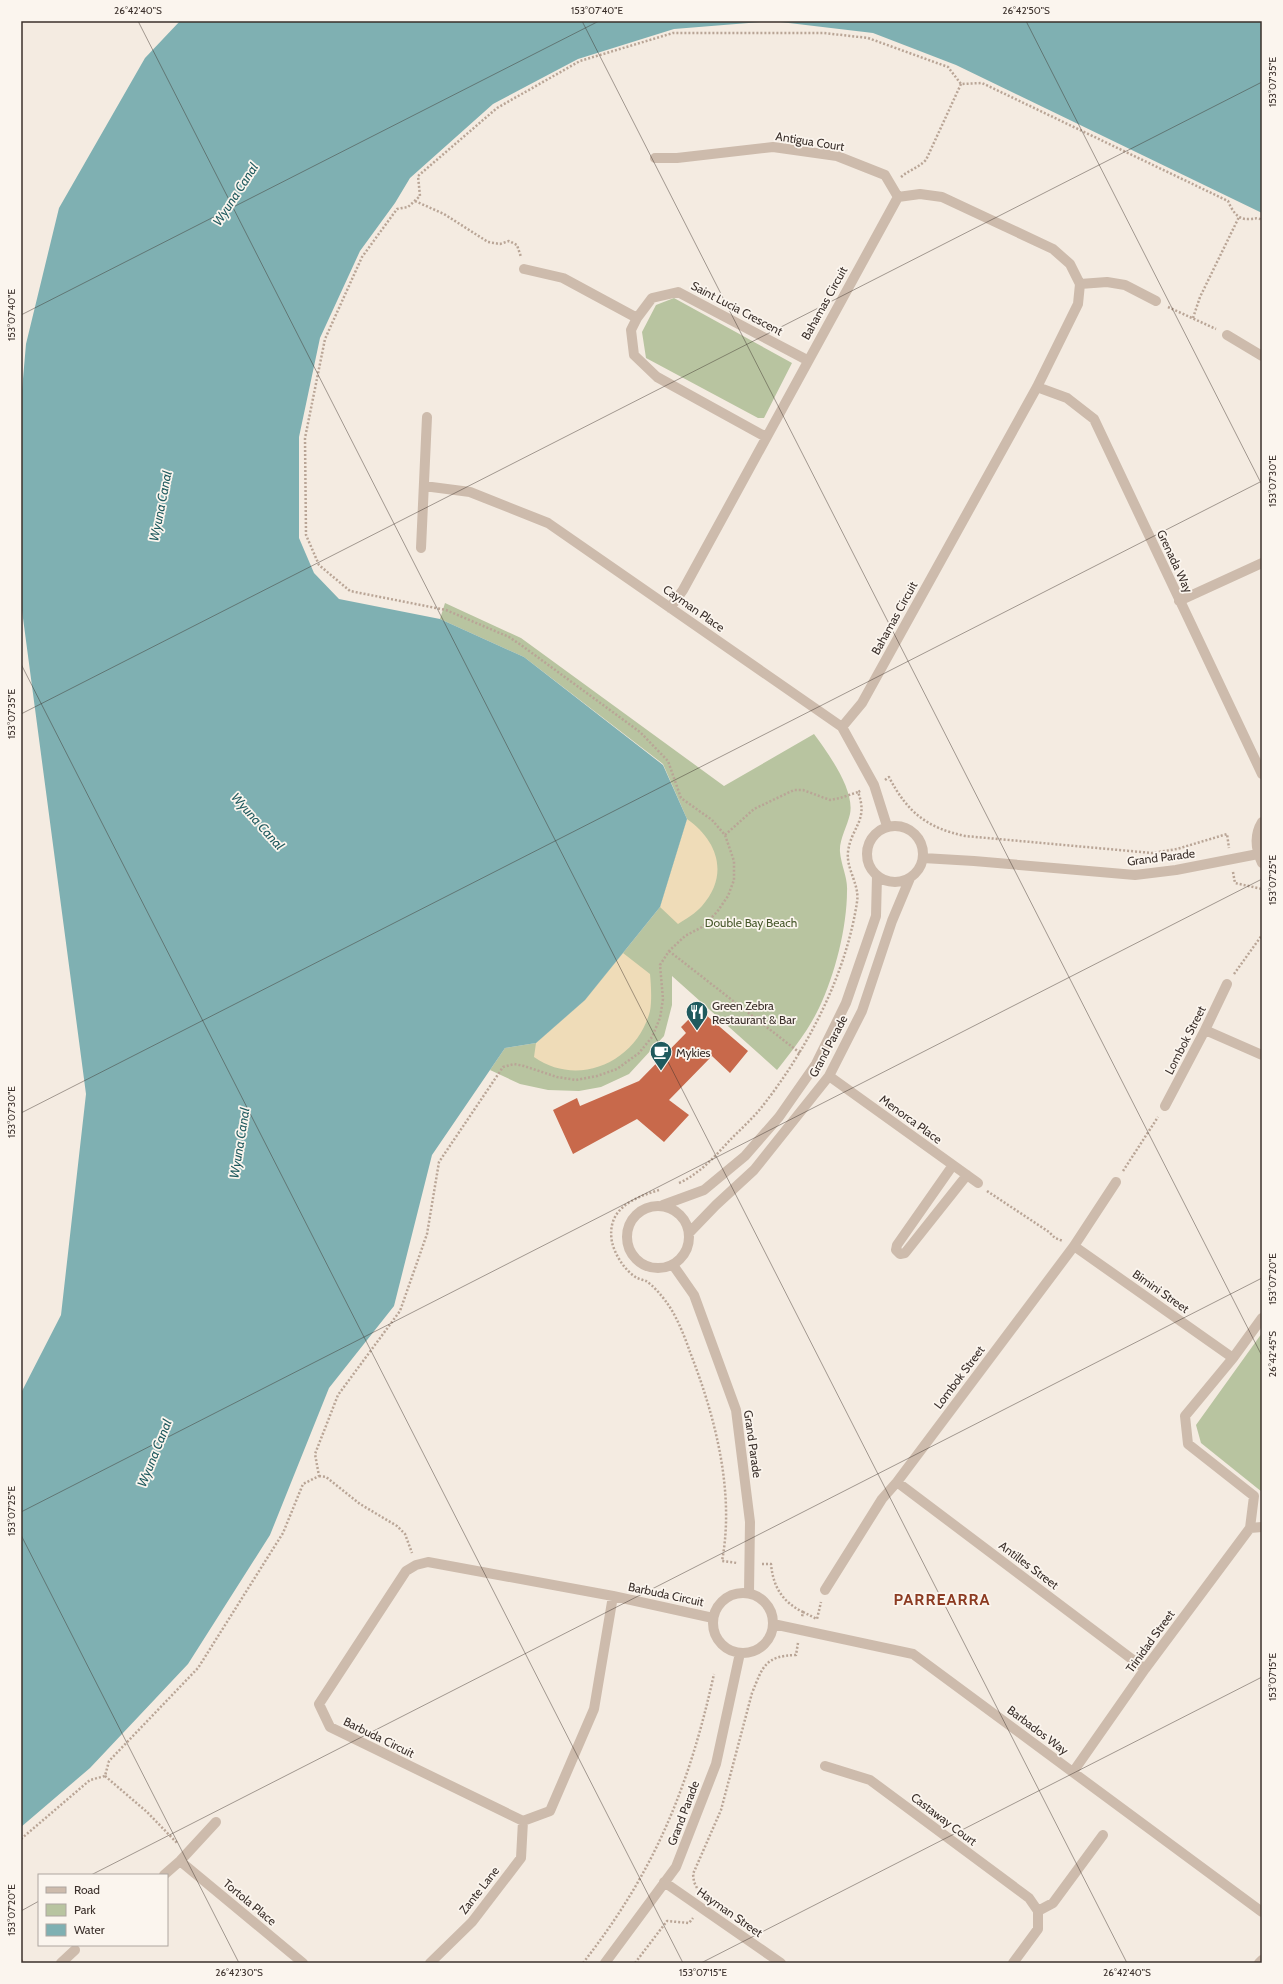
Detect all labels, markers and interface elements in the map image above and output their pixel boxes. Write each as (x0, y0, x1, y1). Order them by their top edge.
text: 26°42'40"S (114, 4, 162, 17)
text: 153°07'40"E (571, 4, 623, 17)
text: 26°42'50"S (1002, 4, 1050, 17)
text: 153°07'35"E (1266, 56, 1279, 107)
street label: Antigua Court (775, 128, 845, 154)
water label: Wyuna Canal (209, 160, 261, 228)
street label: Bahamas Circuit (798, 264, 850, 342)
street label: Saint Lucia Crescent (689, 278, 785, 338)
text: 153°07'40"E (5, 289, 18, 341)
text: 153°07'30"E (1266, 455, 1279, 507)
water label: Wyuna Canal (145, 469, 175, 543)
street label: Grenada Way (1154, 527, 1196, 595)
street label: Bahamas Circuit (868, 579, 920, 657)
street label: Cayman Place (660, 581, 728, 635)
text: 153°07'35"E (5, 688, 18, 739)
water label: Wyuna Canal (228, 789, 288, 853)
street label: Grand Parade (1126, 845, 1196, 869)
text: 153°07'25"E (1266, 855, 1279, 905)
park label: Double Bay Beach (705, 915, 797, 930)
place label: Green Zebra Restaurant & Bar (712, 998, 796, 1027)
restaurant icon: Green Zebra Restaurant & Bar (684, 999, 710, 1032)
street label: Lombok Street (1161, 1003, 1209, 1077)
street label: Grand Parade (805, 1012, 851, 1080)
cafe icon: Mykies (648, 1039, 674, 1072)
place label: Mykies (676, 1045, 711, 1060)
text: 153°07'30"E (5, 1086, 18, 1138)
street label: Menorca Place (877, 1091, 945, 1147)
water label: Wyuna Canal (226, 1107, 252, 1179)
text: 153°07'20"E (1266, 1253, 1279, 1305)
street label: Bimini Street (1130, 1266, 1192, 1316)
text: 26°42'45"S (1266, 1331, 1279, 1377)
street label: Lombok Street (930, 1342, 988, 1412)
street label: Grand Parade (741, 1409, 765, 1479)
water label: Wyuna Canal (133, 1417, 175, 1489)
text: 153°07'25"E (5, 1486, 18, 1536)
street label: Antilles Street (996, 1538, 1062, 1592)
street label: Barbuda Circuit (627, 1579, 705, 1609)
district label: PARREARRA (893, 1590, 991, 1609)
street label: Trinidad Street (1122, 1607, 1178, 1675)
text: 153°07'15"E (1266, 1653, 1279, 1701)
street label: Barbados Way (1005, 1702, 1071, 1758)
street label: Barbuda Circuit (341, 1713, 417, 1761)
street label: Grand Parade (664, 1778, 702, 1848)
street label: Castaway Court (908, 1789, 980, 1849)
street label: Zante Lane (456, 1863, 502, 1917)
legend (38, 1874, 168, 1946)
street label: Tortola Place (220, 1875, 280, 1929)
text: Road (74, 1882, 100, 1897)
text: 153°07'20"E (5, 1884, 18, 1936)
street label: Hayman Street (694, 1884, 766, 1940)
text: Park (74, 1902, 96, 1917)
text: Water (74, 1922, 105, 1937)
text: 26°42'30"S (215, 1966, 263, 1979)
text: 153°07'15"E (679, 1966, 727, 1979)
text: 26°42'40"S (1103, 1966, 1151, 1979)

